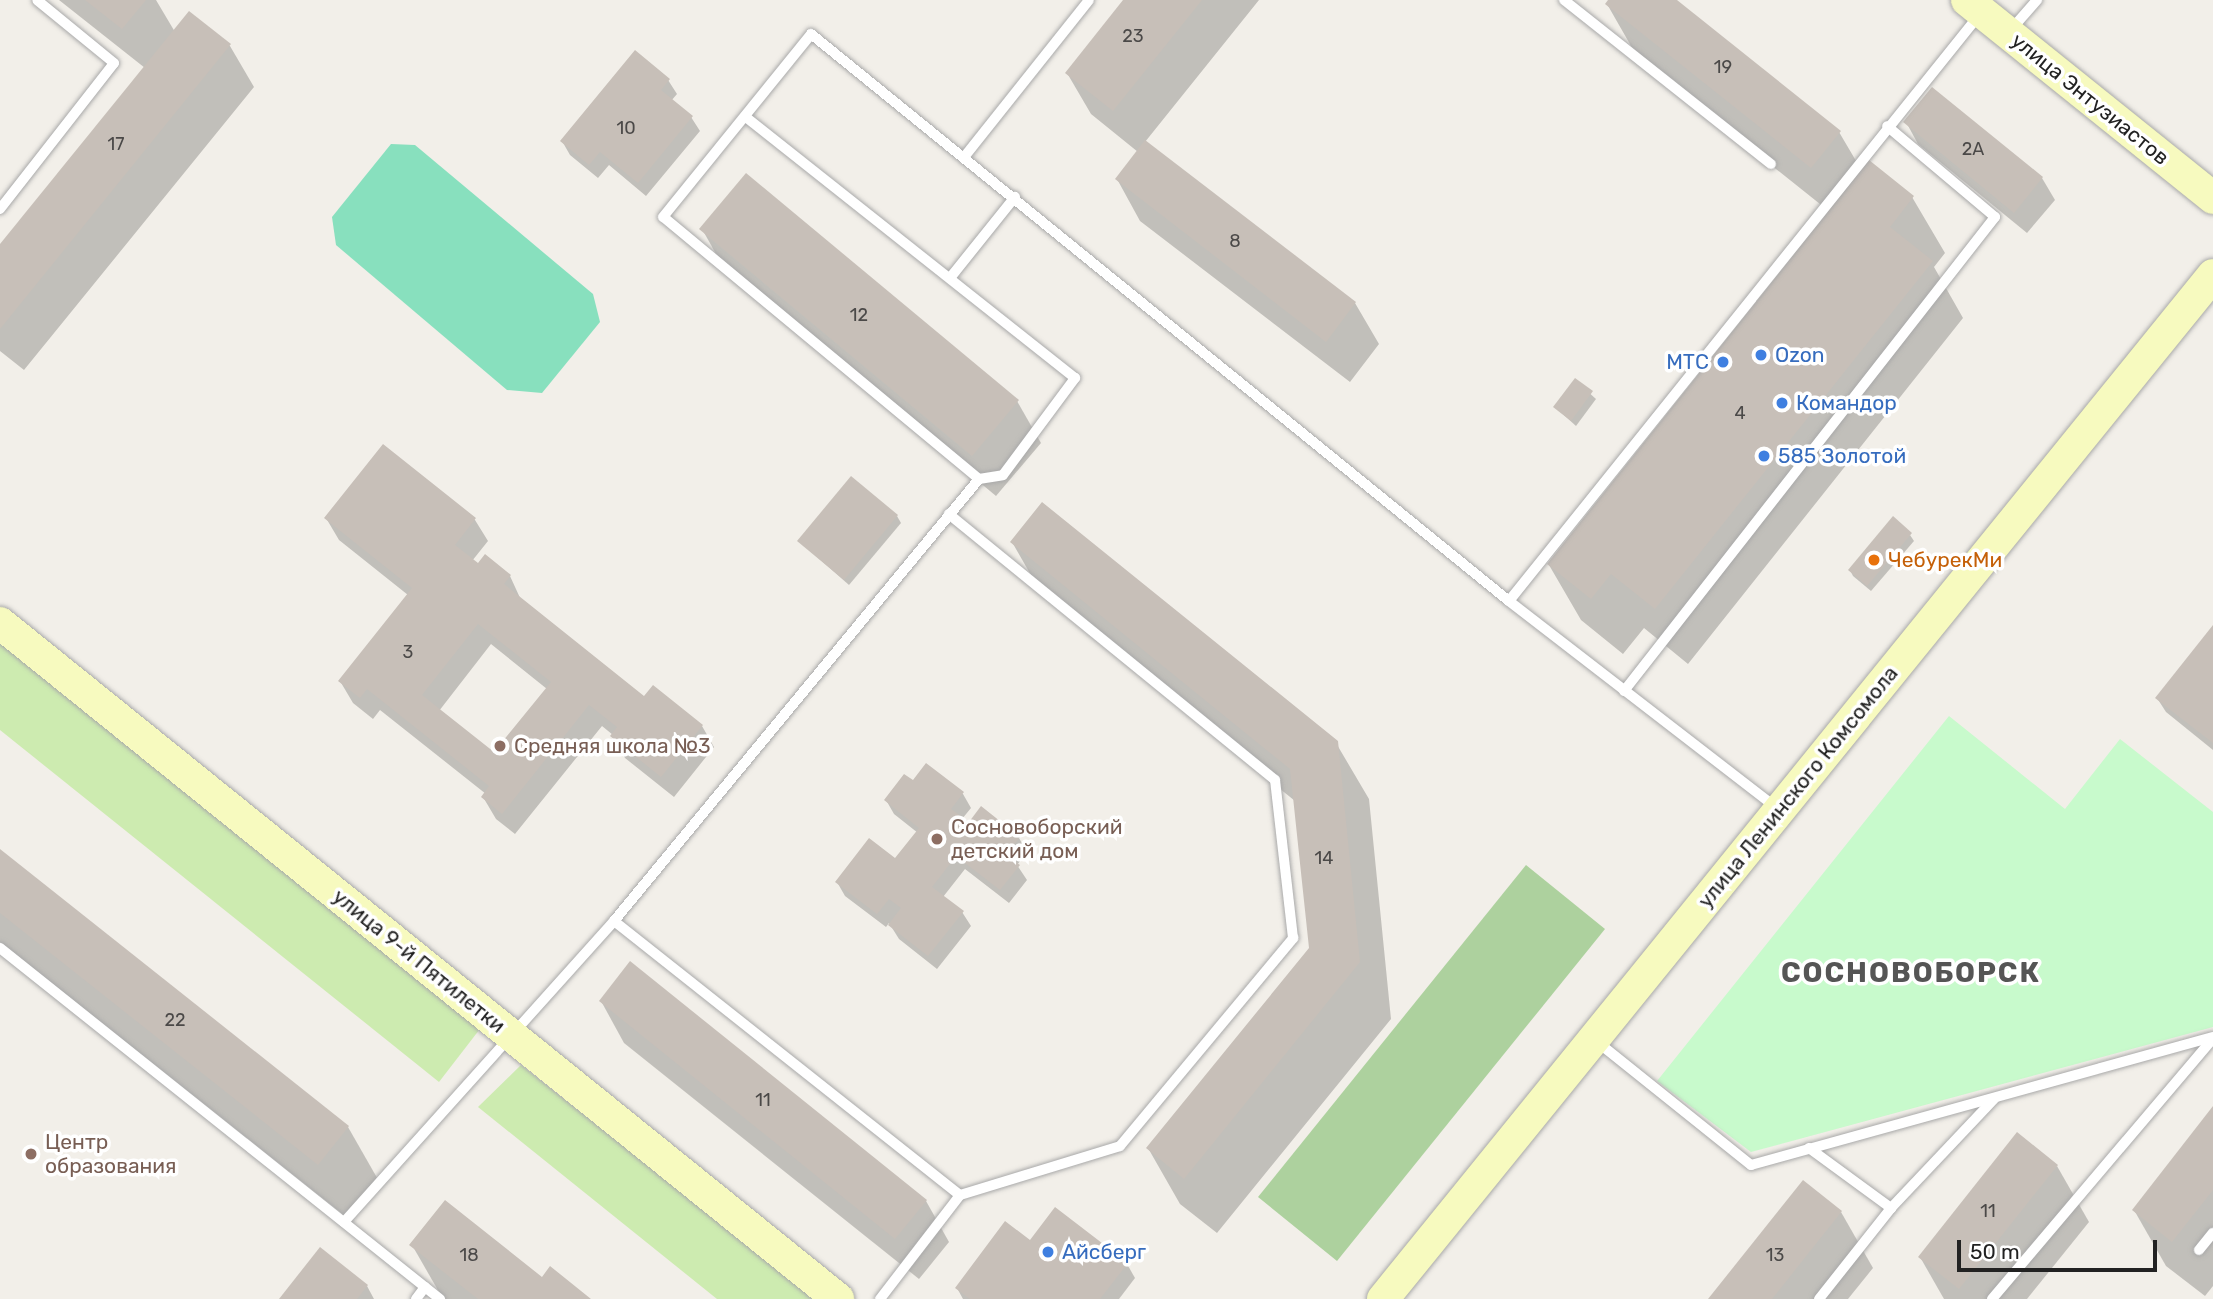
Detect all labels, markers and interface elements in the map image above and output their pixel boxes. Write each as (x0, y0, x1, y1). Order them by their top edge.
house number: 23 (1122, 25, 1144, 47)
street label: улица Энтузиастов (2006, 28, 2174, 170)
house number: 19 (1714, 56, 1732, 78)
house number: 10 (616, 117, 636, 139)
house number: 17 (108, 133, 124, 155)
house number: 2А (1962, 138, 1984, 160)
house number: 8 (1229, 230, 1241, 252)
house number: 12 (850, 304, 868, 326)
place label: Ozon (1775, 342, 1825, 368)
marker: Ozon (1753, 347, 1769, 363)
place label: МТС (1666, 349, 1709, 375)
marker: МТС (1715, 354, 1731, 370)
place label: Командор (1796, 390, 1897, 416)
marker: Командор (1774, 395, 1790, 411)
house number: 4 (1734, 402, 1746, 424)
place label: 585 Золотой (1778, 443, 1906, 469)
marker: 585 Золотой (1756, 448, 1772, 464)
place label: ЧебурекМи (1888, 547, 2002, 573)
marker: ЧебурекМи (1866, 552, 1882, 568)
house number: 3 (403, 641, 413, 663)
street label: улица Ленинского Комсомола (1693, 661, 1903, 913)
place label: Средняя школа №3 (514, 733, 711, 759)
marker: Средняя школа №3 (492, 738, 508, 754)
place label: Сосновоборский детский дом (951, 814, 1123, 864)
marker: Сосновоборский детский дом (929, 831, 945, 847)
house number: 14 (1315, 847, 1333, 869)
street label: улица 9-й Пятилетки (328, 884, 510, 1038)
district label: СОСНОВОБОРСК (1782, 956, 2040, 990)
house number: 22 (164, 1009, 186, 1031)
house number: 11 (755, 1089, 771, 1111)
place label: Центр образования (45, 1129, 177, 1179)
marker: Центр образования (23, 1146, 39, 1162)
house number: 11 (1980, 1200, 1996, 1222)
scale bar (1961, 1226, 2160, 1270)
place label: Айсберг (1062, 1239, 1146, 1265)
text: 50 m (1970, 1239, 2020, 1264)
house number: 18 (459, 1244, 479, 1266)
marker: Айсберг (1040, 1244, 1056, 1260)
house number: 13 (1766, 1244, 1784, 1266)

